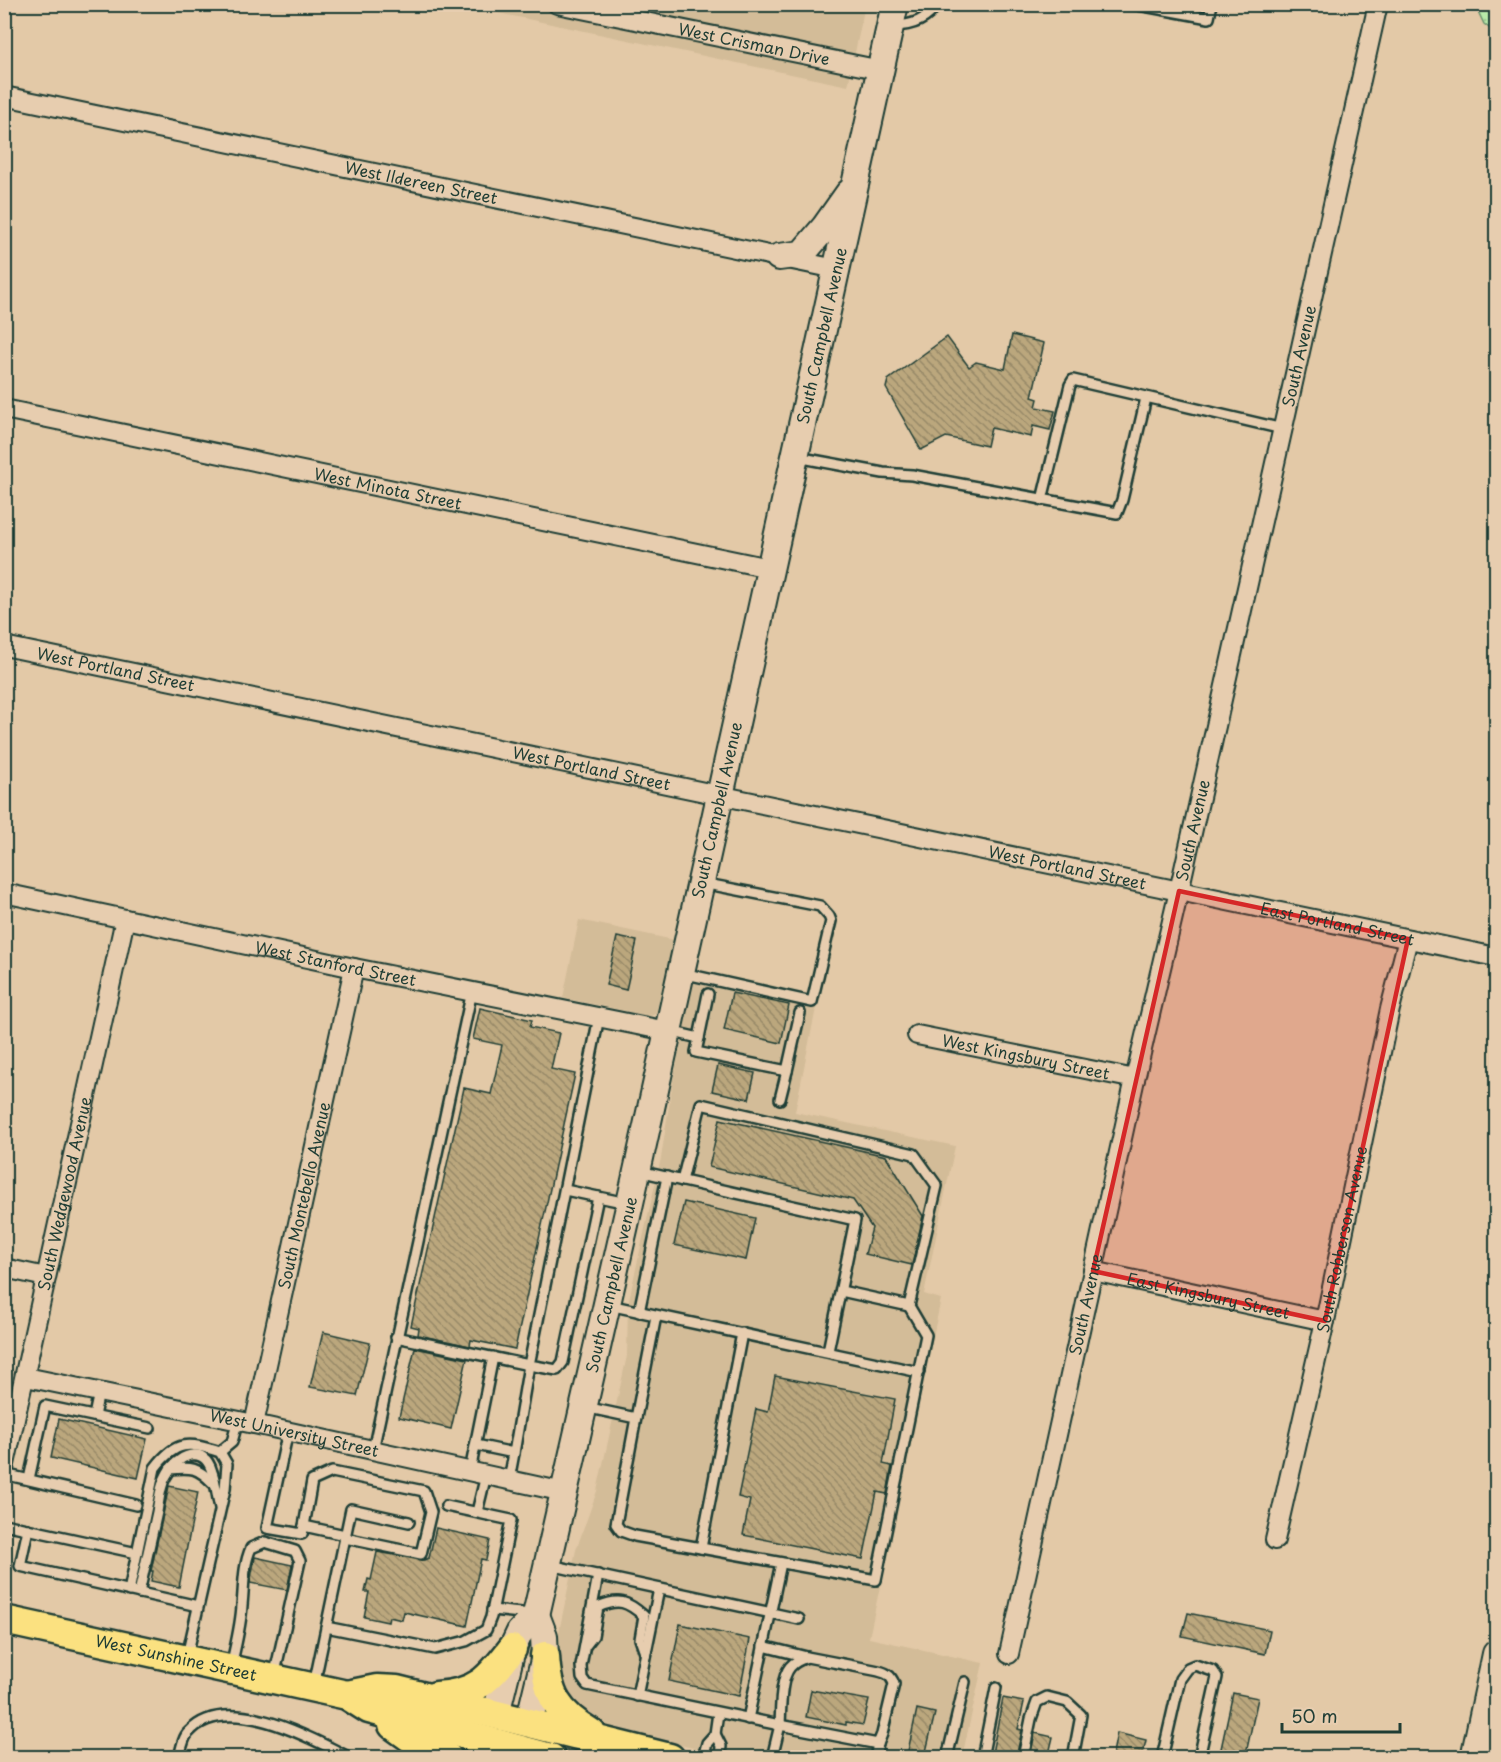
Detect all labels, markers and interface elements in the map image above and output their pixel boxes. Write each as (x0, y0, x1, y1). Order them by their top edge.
street label: West Crisman Drive (676, 16, 832, 70)
street label: West Ildereen Street (343, 154, 500, 209)
street label: South Campbell Avenue (790, 245, 852, 426)
street label: South Avenue (1275, 303, 1321, 409)
street label: West Minota Street (312, 461, 465, 515)
street label: West Portland Street (35, 640, 197, 697)
street label: South Campbell Avenue (685, 719, 747, 900)
street label: West Portland Street (510, 739, 673, 796)
street label: South Avenue (1169, 777, 1215, 883)
street label: West Portland Street (986, 838, 1149, 895)
street label: East Portland Street (1258, 895, 1417, 951)
street label: West Stanford Street (253, 934, 419, 991)
street label: West Kingsbury Street (940, 1027, 1112, 1085)
street label: South Wedgewood Avenue (31, 1094, 97, 1293)
street label: South Montebello Avenue (271, 1099, 335, 1291)
street label: South Robberson Avenue (1310, 1143, 1372, 1335)
street label: South Campbell Avenue (579, 1194, 642, 1375)
street label: South Avenue (1062, 1251, 1107, 1357)
street label: East Kingsbury Street (1125, 1266, 1293, 1324)
street label: West University Street (208, 1402, 382, 1462)
street label: West Sunshine Street (93, 1627, 260, 1686)
scale bar (1282, 1696, 1400, 1734)
text: 50 m (1291, 1702, 1338, 1729)

